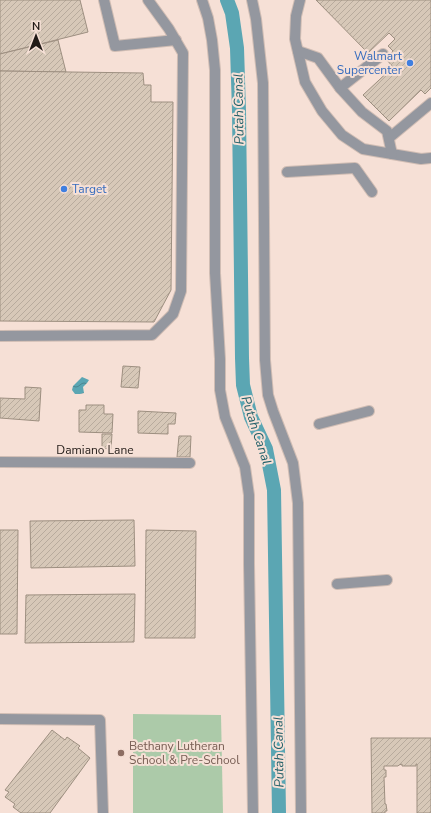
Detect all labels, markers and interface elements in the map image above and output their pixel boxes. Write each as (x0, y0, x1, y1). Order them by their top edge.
north arrow (16, 16, 56, 56)
text: N (32, 19, 40, 34)
place label: Walmart Supercenter (337, 48, 403, 78)
marker: Walmart Supercenter (405, 58, 415, 68)
water label: Putah Canal (229, 73, 249, 145)
place label: Target (72, 181, 107, 197)
marker: Target (59, 184, 69, 194)
water label: Putah Canal (236, 394, 276, 467)
street label: Damiano Lane (56, 442, 134, 458)
water label: Putah Canal (269, 716, 289, 788)
place label: Bethany Lutheran School & Pre-School (129, 738, 240, 768)
marker: Bethany Lutheran School & Pre-School (116, 748, 126, 758)

